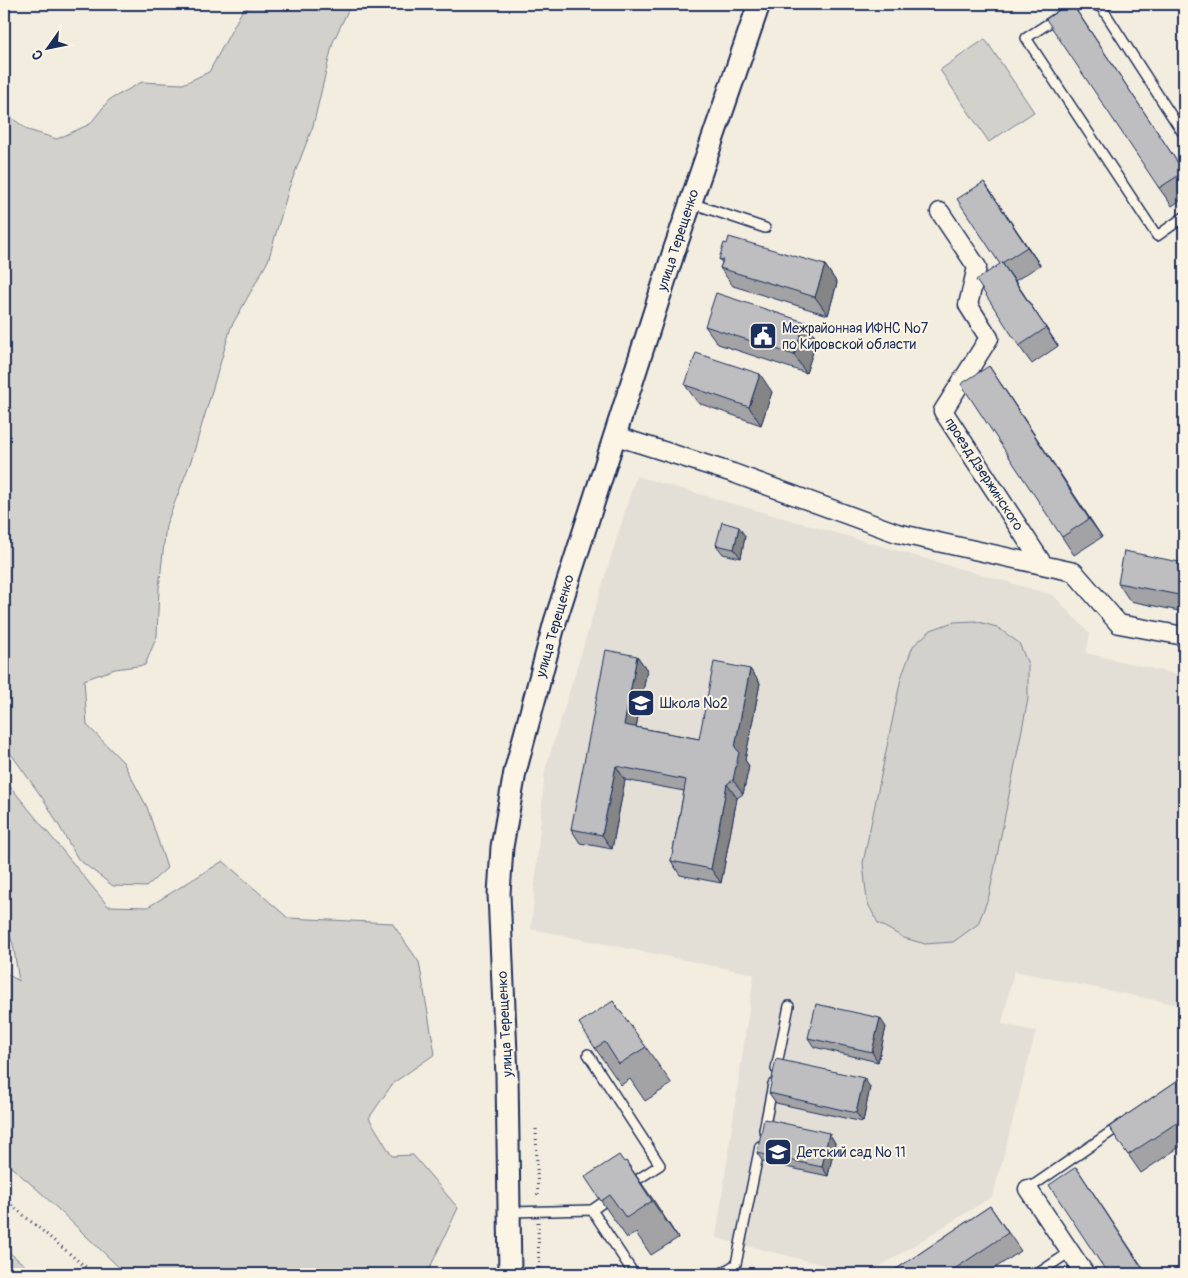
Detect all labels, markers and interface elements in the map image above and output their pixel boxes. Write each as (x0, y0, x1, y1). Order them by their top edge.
north arrow (22, 22, 72, 72)
text: С (28, 46, 47, 63)
street label: улица Терещенко (653, 187, 703, 294)
place label: Межрайонная ИФНС №7 по Кировской области (782, 320, 929, 353)
public building icon: Межрайонная ИФНС №7 по Кировской области (748, 321, 778, 351)
street label: проезд Дзержинского (941, 414, 1027, 534)
street label: улица Терещенко (532, 572, 578, 680)
school or university icon: Школа №2 (626, 688, 656, 718)
place label: Школа №2 (660, 695, 728, 712)
street label: улица Терещенко (494, 970, 516, 1078)
school or university icon: Детский сад № 11 (763, 1137, 793, 1167)
place label: Детский сад № 11 (796, 1144, 906, 1161)

